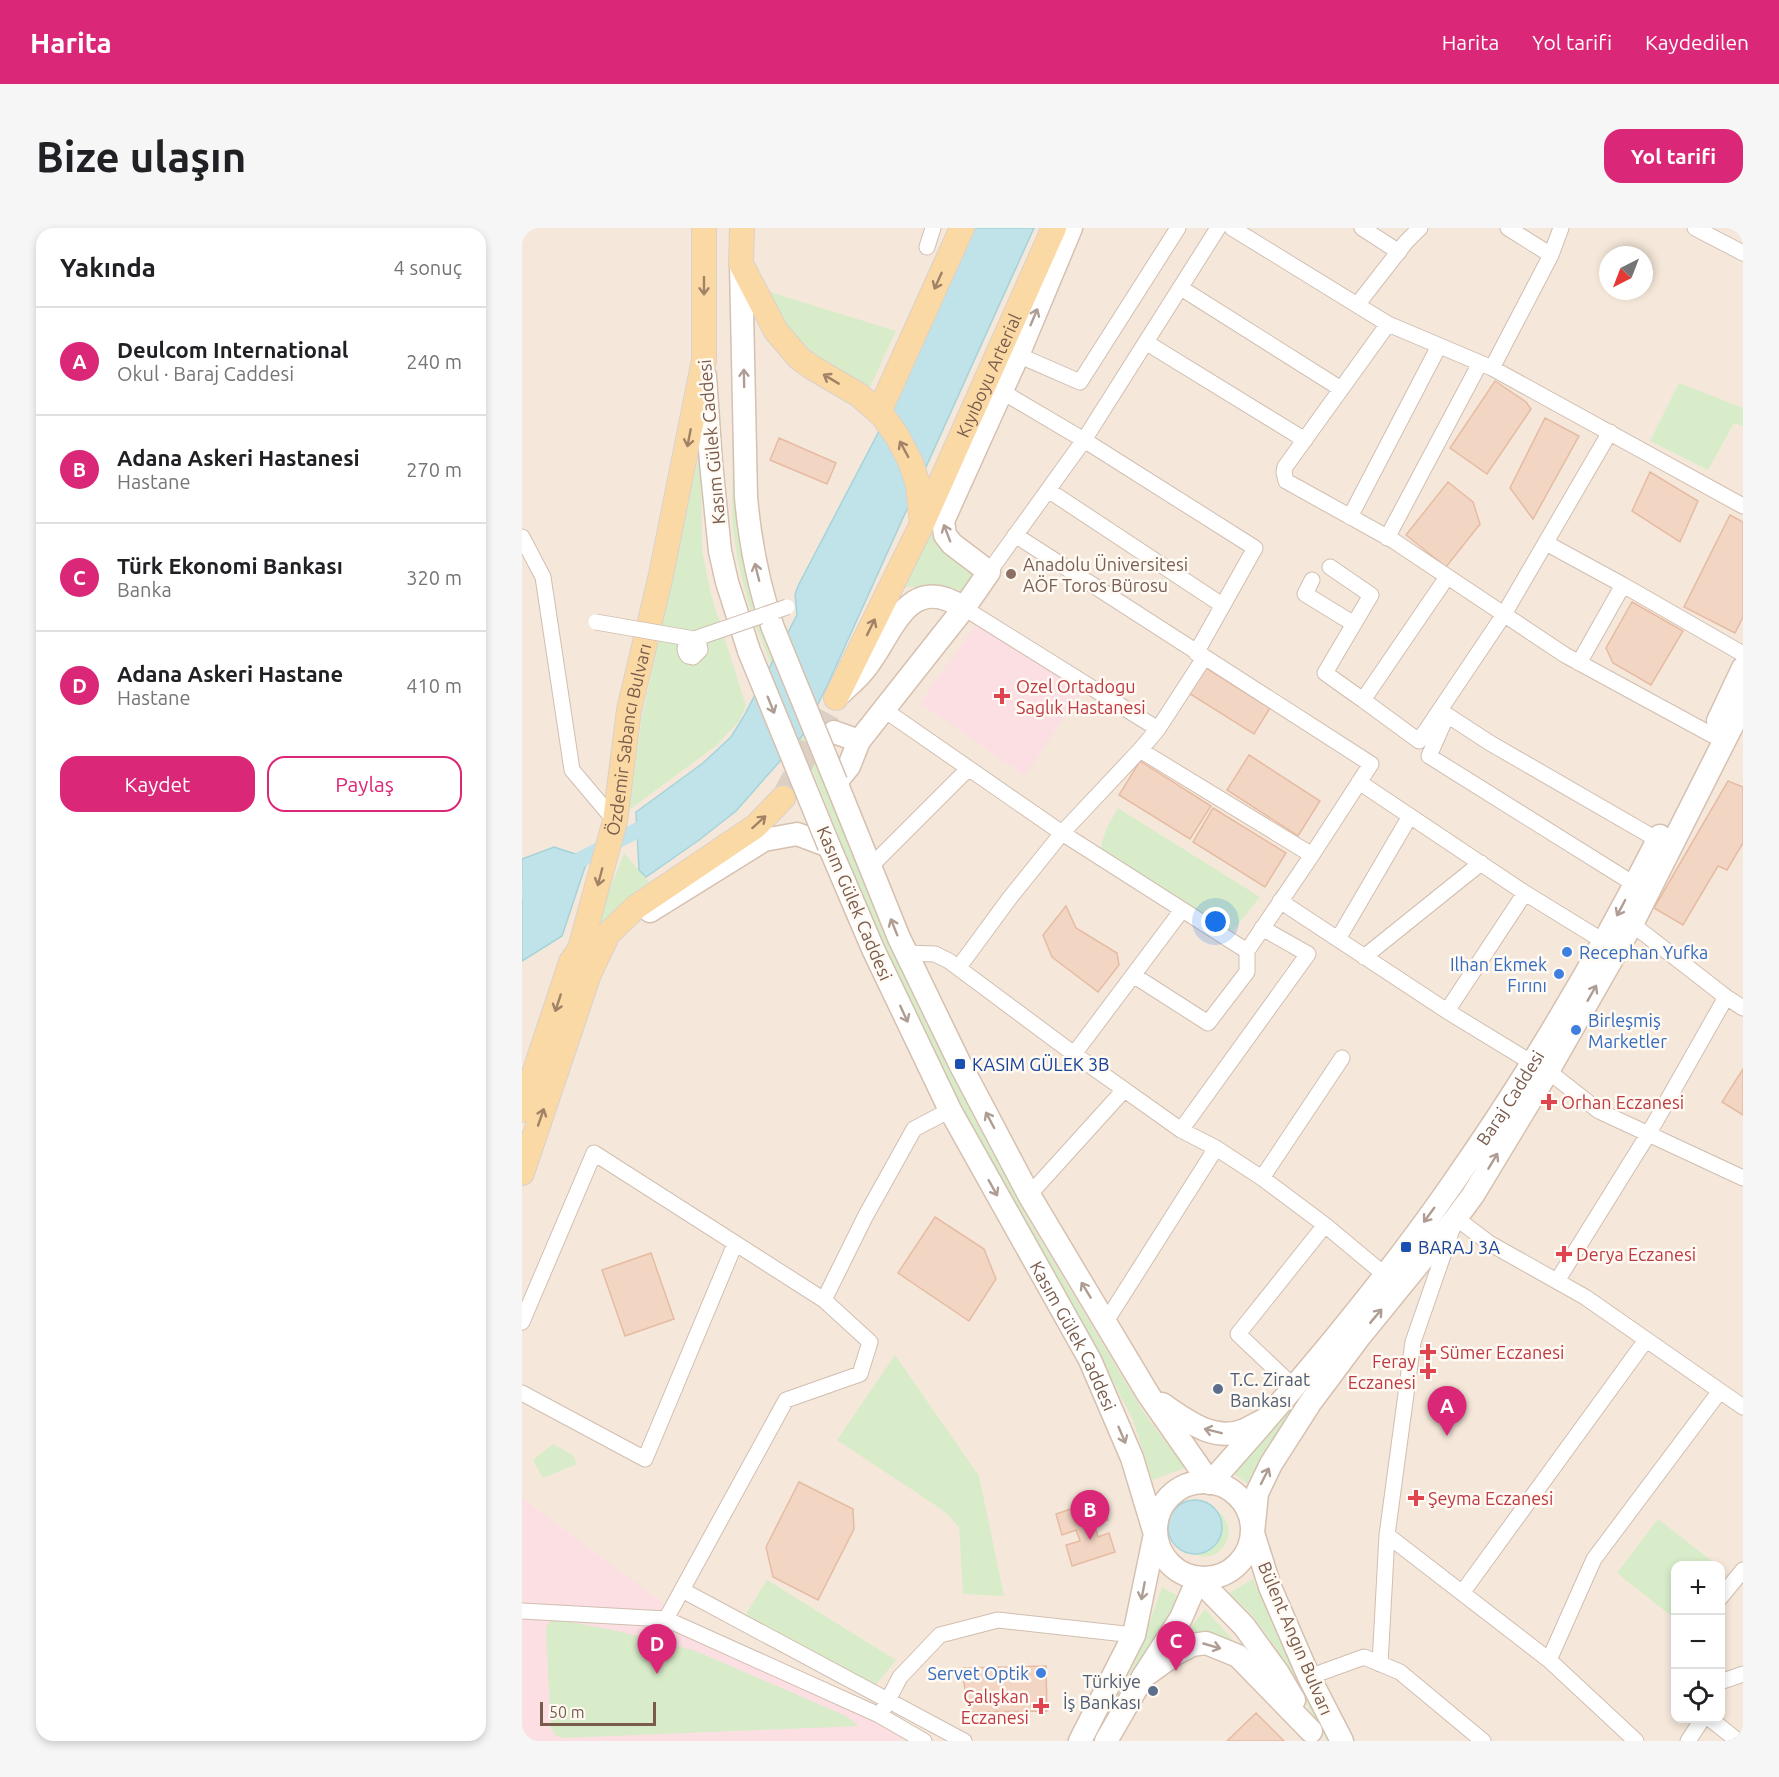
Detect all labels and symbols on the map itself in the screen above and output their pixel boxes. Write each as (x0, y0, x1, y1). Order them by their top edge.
north arrow (1599, 246, 1653, 300)
one-way arrow (931, 272, 943, 290)
one-way arrow (698, 276, 710, 296)
one-way arrow (1029, 308, 1040, 326)
street label: Kıyıboyu Arterial (952, 310, 1025, 440)
street label: Kasım Gülek Caddesi (694, 359, 728, 525)
one-way arrow (738, 368, 749, 388)
one-way arrow (823, 373, 840, 385)
one-way arrow (683, 427, 694, 447)
one-way arrow (898, 440, 909, 458)
one-way arrow (941, 525, 952, 543)
place label: Anadolu Üniversitesi AÖF Toros Bürosu (1023, 554, 1188, 595)
one-way arrow (750, 563, 762, 582)
marker: Anadolu Üniversitesi AÖF Toros Bürosu (1004, 567, 1018, 581)
one-way arrow (866, 618, 877, 636)
street label: Özdemir Sabancı Bulvarı (601, 641, 654, 838)
place label: Ozel Ortadogu Saglık Hastanesi (1016, 676, 1146, 717)
marker: Ozel Ortadogu Saglık Hastanesi (993, 687, 1011, 705)
one-way arrow (766, 695, 777, 714)
one-way arrow (751, 815, 766, 829)
street label: Kasım Gülek Caddesi (813, 823, 897, 983)
one-way arrow (593, 867, 605, 886)
one-way arrow (1615, 898, 1626, 916)
your location (1201, 907, 1230, 936)
one-way arrow (888, 918, 899, 936)
place label: Recephan Yufka (1579, 942, 1708, 962)
marker: Recephan Yufka (1560, 945, 1574, 959)
place label: Ilhan Ekmek Fırını (1450, 954, 1547, 995)
marker: Ilhan Ekmek Fırını (1552, 967, 1566, 981)
one-way arrow (1587, 985, 1599, 1002)
one-way arrow (551, 993, 562, 1012)
one-way arrow (898, 1005, 910, 1023)
place label: Birleşmiş Marketler (1588, 1010, 1667, 1051)
marker: Birleşmiş Marketler (1569, 1023, 1583, 1037)
street label: Baraj Caddesi (1472, 1046, 1548, 1149)
place label: KASIM GÜLEK 3B (972, 1054, 1110, 1074)
marker: KASIM GÜLEK 3B (953, 1057, 967, 1071)
place label: Orhan Eczanesi (1561, 1092, 1684, 1112)
marker: Orhan Eczanesi (1542, 1095, 1556, 1109)
one-way arrow (536, 1108, 547, 1127)
one-way arrow (984, 1112, 996, 1129)
one-way arrow (1488, 1153, 1500, 1170)
one-way arrow (987, 1179, 999, 1196)
one-way arrow (1423, 1207, 1436, 1223)
place label: BARAJ 3A (1418, 1237, 1500, 1257)
marker: BARAJ 3A (1399, 1240, 1413, 1254)
place label: Derya Eczanesi (1576, 1244, 1696, 1264)
marker: Derya Eczanesi (1557, 1247, 1571, 1261)
street label: Kasım Gülek Caddesi (1027, 1258, 1120, 1413)
one-way arrow (1080, 1282, 1092, 1299)
one-way arrow (1369, 1309, 1383, 1324)
place label: Sümer Eczanesi (1440, 1342, 1564, 1362)
marker: Sümer Eczanesi (1421, 1345, 1435, 1359)
place label: Feray Eczanesi (1348, 1351, 1416, 1392)
marker: Feray Eczanesi (1421, 1364, 1435, 1378)
place label: T.C. Ziraat Bankası (1230, 1369, 1310, 1410)
marker: T.C. Ziraat Bankası (1211, 1382, 1225, 1396)
pin: A (1428, 1386, 1466, 1436)
one-way arrow (1204, 1424, 1223, 1436)
one-way arrow (1117, 1425, 1128, 1443)
one-way arrow (1260, 1468, 1272, 1486)
place label: Şeyma Eczanesi (1428, 1488, 1553, 1508)
pin: B (1070, 1490, 1110, 1540)
marker: Şeyma Eczanesi (1409, 1491, 1423, 1505)
street label: Bülent Angın Bulvarı (1255, 1558, 1337, 1718)
one-way arrow (1137, 1580, 1148, 1600)
pin: C (1156, 1622, 1196, 1671)
pin: D (638, 1624, 676, 1674)
one-way arrow (1202, 1641, 1221, 1652)
place label: Servet Optik (927, 1663, 1029, 1683)
marker: Servet Optik (1034, 1666, 1048, 1680)
place label: Türkiye İş Bankası (1063, 1671, 1141, 1712)
marker: Türkiye İş Bankası (1146, 1684, 1160, 1698)
place label: Çalışkan Eczanesi (961, 1686, 1029, 1727)
scale bar (540, 1699, 656, 1726)
marker: Çalışkan Eczanesi (1034, 1699, 1048, 1713)

